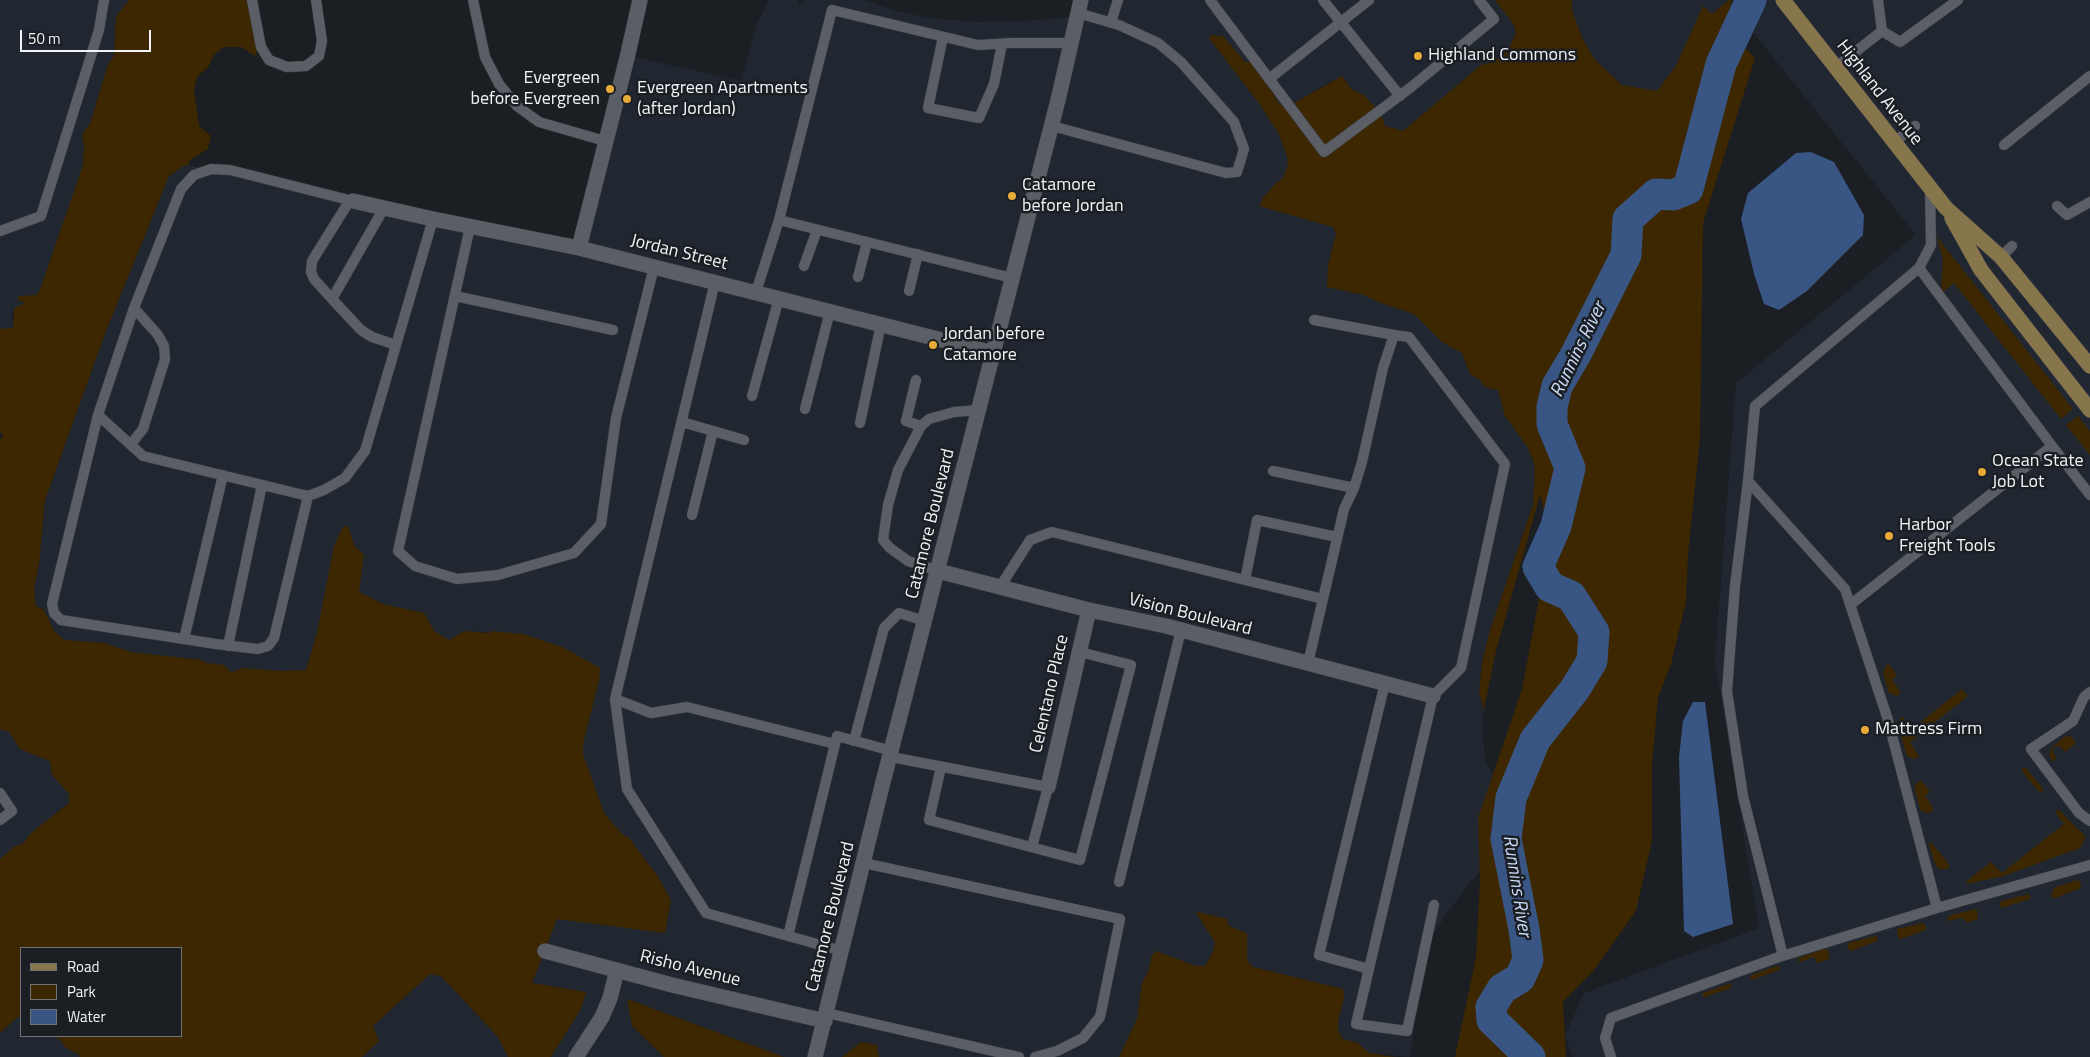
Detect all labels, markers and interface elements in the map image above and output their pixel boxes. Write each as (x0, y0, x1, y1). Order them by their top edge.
scale bar (22, 20, 154, 52)
text: 50 m (28, 27, 61, 50)
street label: Highland Avenue (1831, 36, 1927, 150)
place label: Highland Commons (1428, 45, 1576, 67)
marker: Highland Commons (1412, 50, 1424, 62)
place label: Evergreen before Evergreen (470, 68, 600, 110)
place label: Evergreen Apartments (after Jordan) (637, 78, 808, 120)
marker: Evergreen before Evergreen (604, 83, 616, 95)
marker: Evergreen Apartments (after Jordan) (621, 93, 633, 105)
place label: Catamore before Jordan (1022, 175, 1124, 218)
marker: Catamore before Jordan (1006, 190, 1018, 202)
street label: Jordan Street (628, 231, 730, 275)
water label: Runnins River (1546, 299, 1612, 401)
place label: Jordan before Catamore (943, 324, 1045, 366)
marker: Jordan before Catamore (927, 339, 939, 351)
street label: Catamore Boulevard (902, 447, 960, 601)
place label: Ocean State Job Lot (1992, 451, 2084, 494)
marker: Ocean State Job Lot (1976, 466, 1988, 478)
place label: Harbor Freight Tools (1899, 515, 1996, 558)
marker: Harbor Freight Tools (1883, 530, 1895, 542)
street label: Vision Boulevard (1126, 589, 1254, 641)
street label: Celentano Place (1026, 633, 1074, 755)
place label: Mattress Firm (1875, 719, 1982, 741)
marker: Mattress Firm (1859, 724, 1871, 736)
water label: Runnins River (1497, 834, 1535, 938)
street label: Catamore Boulevard (802, 840, 860, 994)
street label: Risho Avenue (637, 946, 743, 992)
legend (20, 947, 182, 1037)
text: Road (67, 955, 99, 978)
text: Park (67, 980, 96, 1003)
text: Water (67, 1005, 106, 1028)

